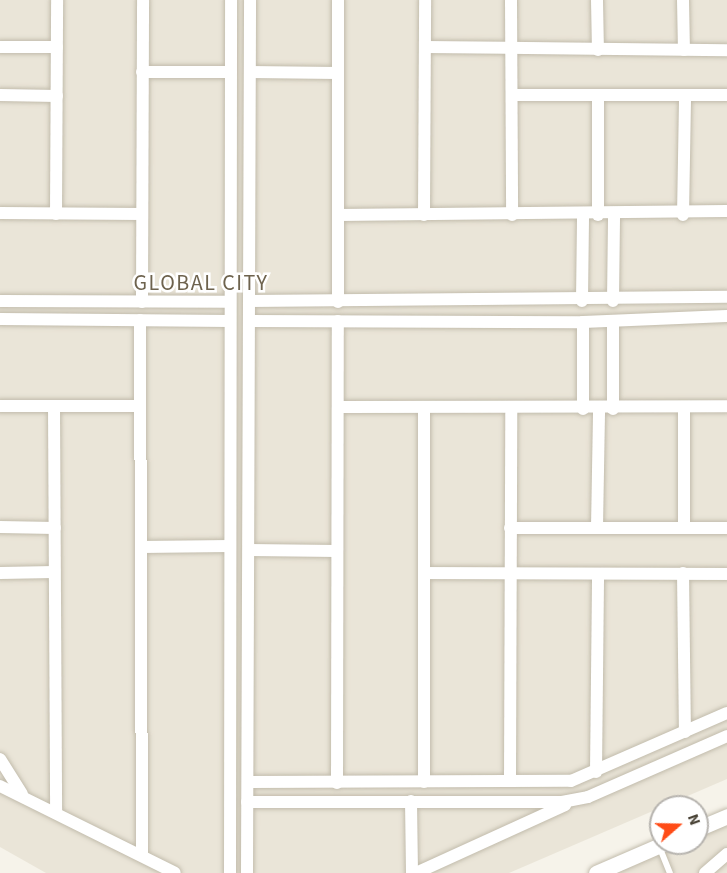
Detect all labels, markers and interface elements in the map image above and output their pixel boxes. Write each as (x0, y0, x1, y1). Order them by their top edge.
district label: GLOBAL CITY (133, 271, 269, 297)
north arrow (649, 795, 709, 855)
text: N (682, 811, 706, 828)

